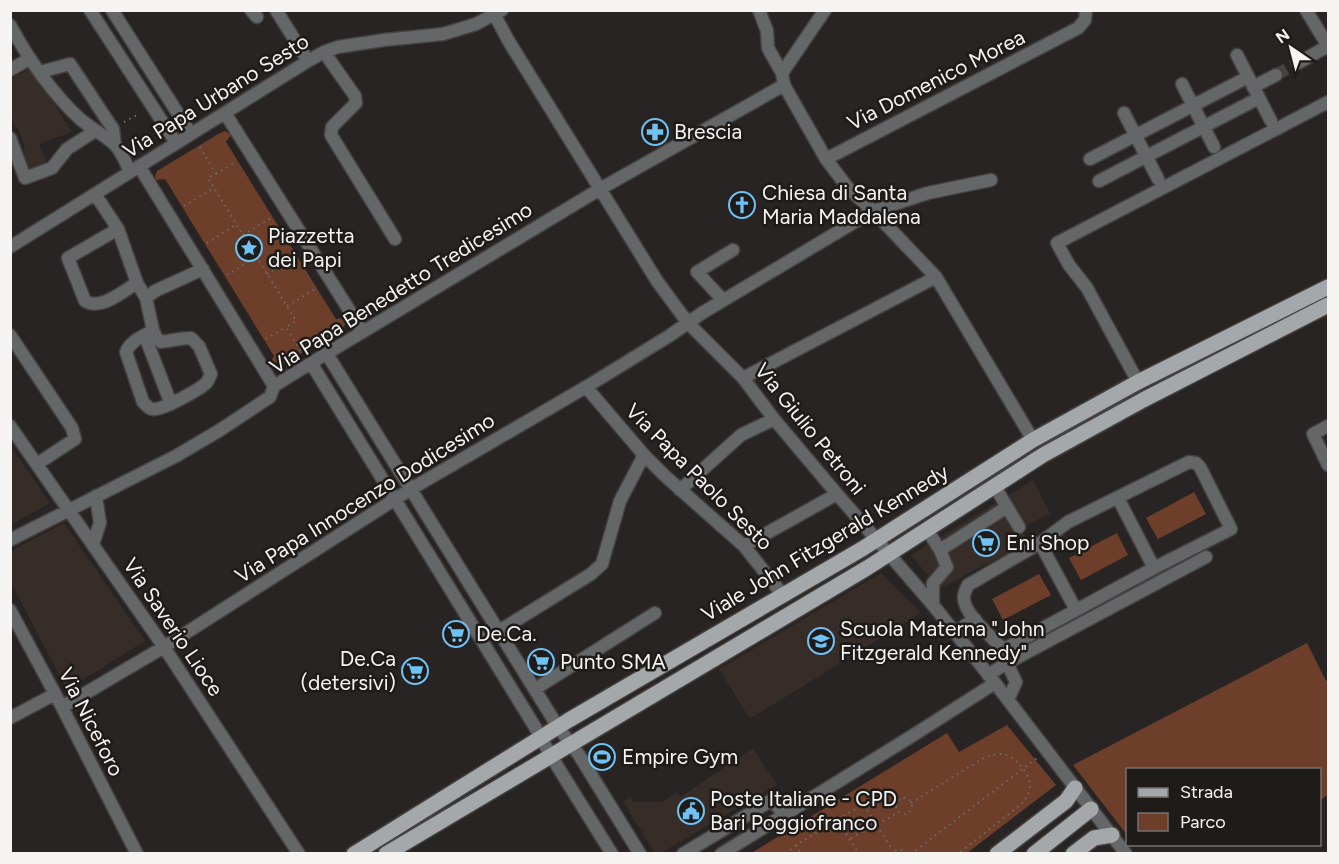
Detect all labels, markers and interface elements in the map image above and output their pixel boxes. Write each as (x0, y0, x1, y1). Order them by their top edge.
north arrow (1261, 18, 1321, 78)
street label: Via Domenico Morea (843, 24, 1029, 135)
text: N (1272, 25, 1293, 47)
street label: Via Papa Urbano Sesto (118, 28, 313, 163)
pharmacy icon: Brescia (640, 117, 670, 147)
place label: Brescia (674, 119, 742, 144)
place label: Chiesa di Santa Maria Maddalena (762, 180, 921, 229)
church icon: Chiesa di Santa Maria Maddalena (727, 190, 757, 220)
street label: Via Papa Benedetto Tredicesimo (265, 196, 537, 379)
place label: Piazzetta dei Papi (268, 223, 354, 272)
place icon: Piazzetta dei Papi (234, 233, 264, 263)
street label: Via Giulio Petroni (750, 358, 871, 499)
street label: Via Papa Paolo Sesto (621, 398, 778, 555)
street label: Via Papa Innocenzo Dodicesimo (230, 407, 499, 588)
street label: Viale John Fitzgerald Kennedy (697, 459, 953, 626)
supermarket icon: Eni Shop (971, 528, 1001, 558)
place label: Eni Shop (1006, 530, 1089, 555)
street label: Via Saverio Lioce (118, 553, 229, 700)
place label: Scuola Materna "John Fitzgerald Kennedy" (840, 616, 1044, 665)
supermarket icon: De.Ca. (441, 619, 471, 649)
place label: De.Ca. (476, 621, 537, 646)
school or university icon: Scuola Materna "John Fitzgerald Kennedy" (806, 626, 836, 656)
place label: De.Ca (detersivi) (301, 646, 396, 695)
supermarket icon: Punto SMA (526, 647, 556, 677)
place label: Punto SMA (560, 649, 666, 674)
supermarket icon: De.Ca (detersivi) (400, 656, 430, 686)
street label: Via Niceforo (53, 663, 129, 780)
sports icon: Empire Gym (587, 742, 617, 772)
place label: Empire Gym (622, 744, 738, 769)
legend (1126, 768, 1321, 846)
text: Strada (1180, 781, 1233, 803)
place label: Poste Italiane - CPD Bari Poggiofranco (710, 786, 897, 835)
public building icon: Poste Italiane - CPD Bari Poggiofranco (676, 796, 706, 826)
text: Parco (1180, 811, 1226, 833)

